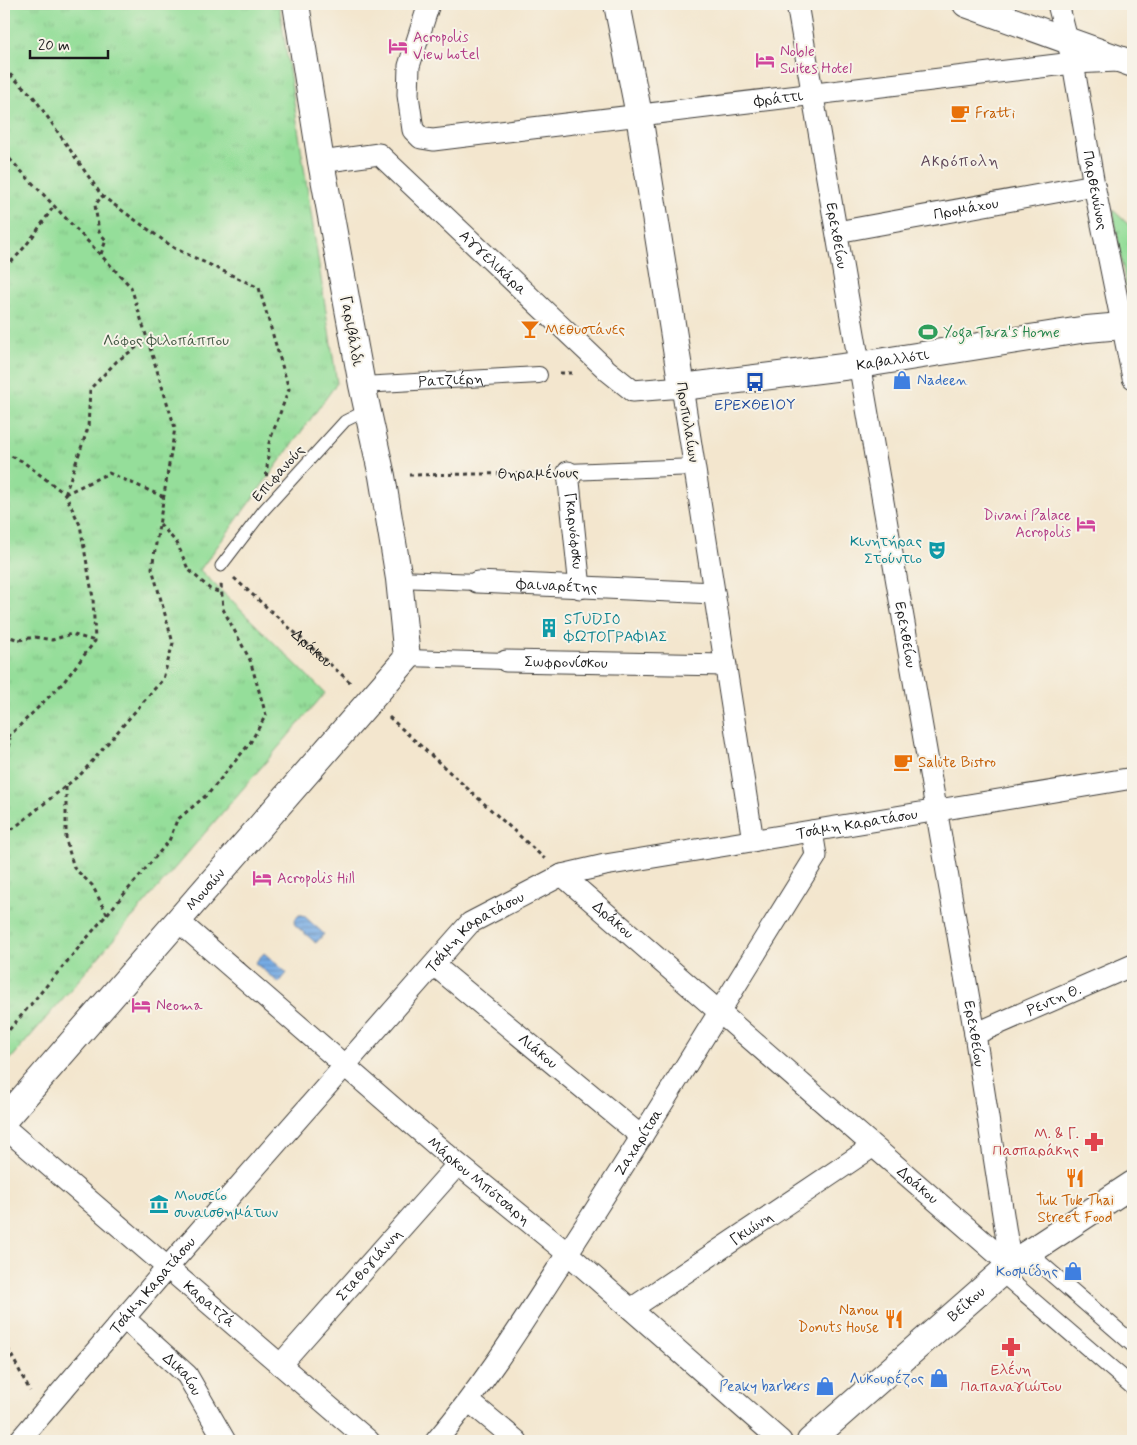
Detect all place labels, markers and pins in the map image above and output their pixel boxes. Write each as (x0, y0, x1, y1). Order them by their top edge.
place label: Acropolis View hotel (413, 28, 480, 65)
hotel icon: Acropolis View hotel (387, 35, 409, 57)
place label: Noble Suites Hotel (780, 42, 852, 79)
hotel icon: Noble Suites Hotel (754, 49, 776, 71)
cafe icon: Fratti (949, 102, 971, 124)
place label: Fratti (975, 104, 1015, 124)
bar icon: Μεθυστάνες (519, 318, 541, 340)
place label: Μεθυστάνες (545, 320, 626, 340)
sports icon: Yoga Tara's Home (917, 321, 939, 343)
place label: Yoga Tara's Home (943, 323, 1060, 344)
shop icon: Nadeen (891, 369, 913, 391)
bus stop icon: ΕΡΕΧΘΕΙΟΥ (744, 371, 766, 393)
place label: Nadeen (917, 371, 968, 391)
place label: ΕΡΕΧΘΕΙΟΥ (715, 395, 795, 415)
place label: Divani Palace Acropolis (983, 506, 1071, 543)
hotel icon: Divani Palace Acropolis (1075, 513, 1097, 535)
place label: Κινητήρας Στούντιο (850, 532, 922, 569)
theatre icon: Κινητήρας Στούντιο (926, 539, 948, 561)
place label: STUDIO ΦΩΤΟΓΡΑΦΙΑΣ (563, 610, 668, 647)
building icon: STUDIO ΦΩΤΟΓΡΑΦΙΑΣ (538, 617, 560, 639)
cafe icon: Salute Bistro (892, 751, 914, 773)
place label: Salute Bistro (918, 753, 996, 773)
hotel icon: Acropolis Hill (251, 867, 273, 889)
place label: Acropolis Hill (277, 869, 355, 889)
hotel icon: Neoma (130, 994, 152, 1016)
place label: Neoma (156, 996, 203, 1016)
place label: Μ. & Γ. Πασπαράκης (993, 1124, 1079, 1161)
pharmacy icon: Μ. & Γ. Πασπαράκης (1083, 1131, 1105, 1153)
restaurant icon: Tuk Tuk Thai Street Food (1064, 1167, 1086, 1189)
place label: Μουσείο συναισθημάτων (174, 1186, 278, 1223)
place label: Tuk Tuk Thai Street Food (1036, 1191, 1114, 1228)
museum icon: Μουσείο συναισθημάτων (148, 1193, 170, 1215)
shop icon: Κοσμίδης (1062, 1260, 1084, 1282)
place label: Κοσμίδης (996, 1262, 1058, 1282)
place label: Nanou Donuts House (798, 1301, 879, 1338)
restaurant icon: Nanou Donuts House (883, 1308, 905, 1330)
pharmacy icon: Ελένη Παπαναγιώτου (1000, 1336, 1022, 1358)
place label: Ελένη Παπαναγιώτου (960, 1360, 1062, 1397)
shop icon: Λυκουρέζος (928, 1367, 950, 1389)
place label: Λυκουρέζος (849, 1369, 924, 1389)
shop icon: Peaky barbers (814, 1375, 836, 1397)
place label: Peaky barbers (719, 1377, 810, 1397)

